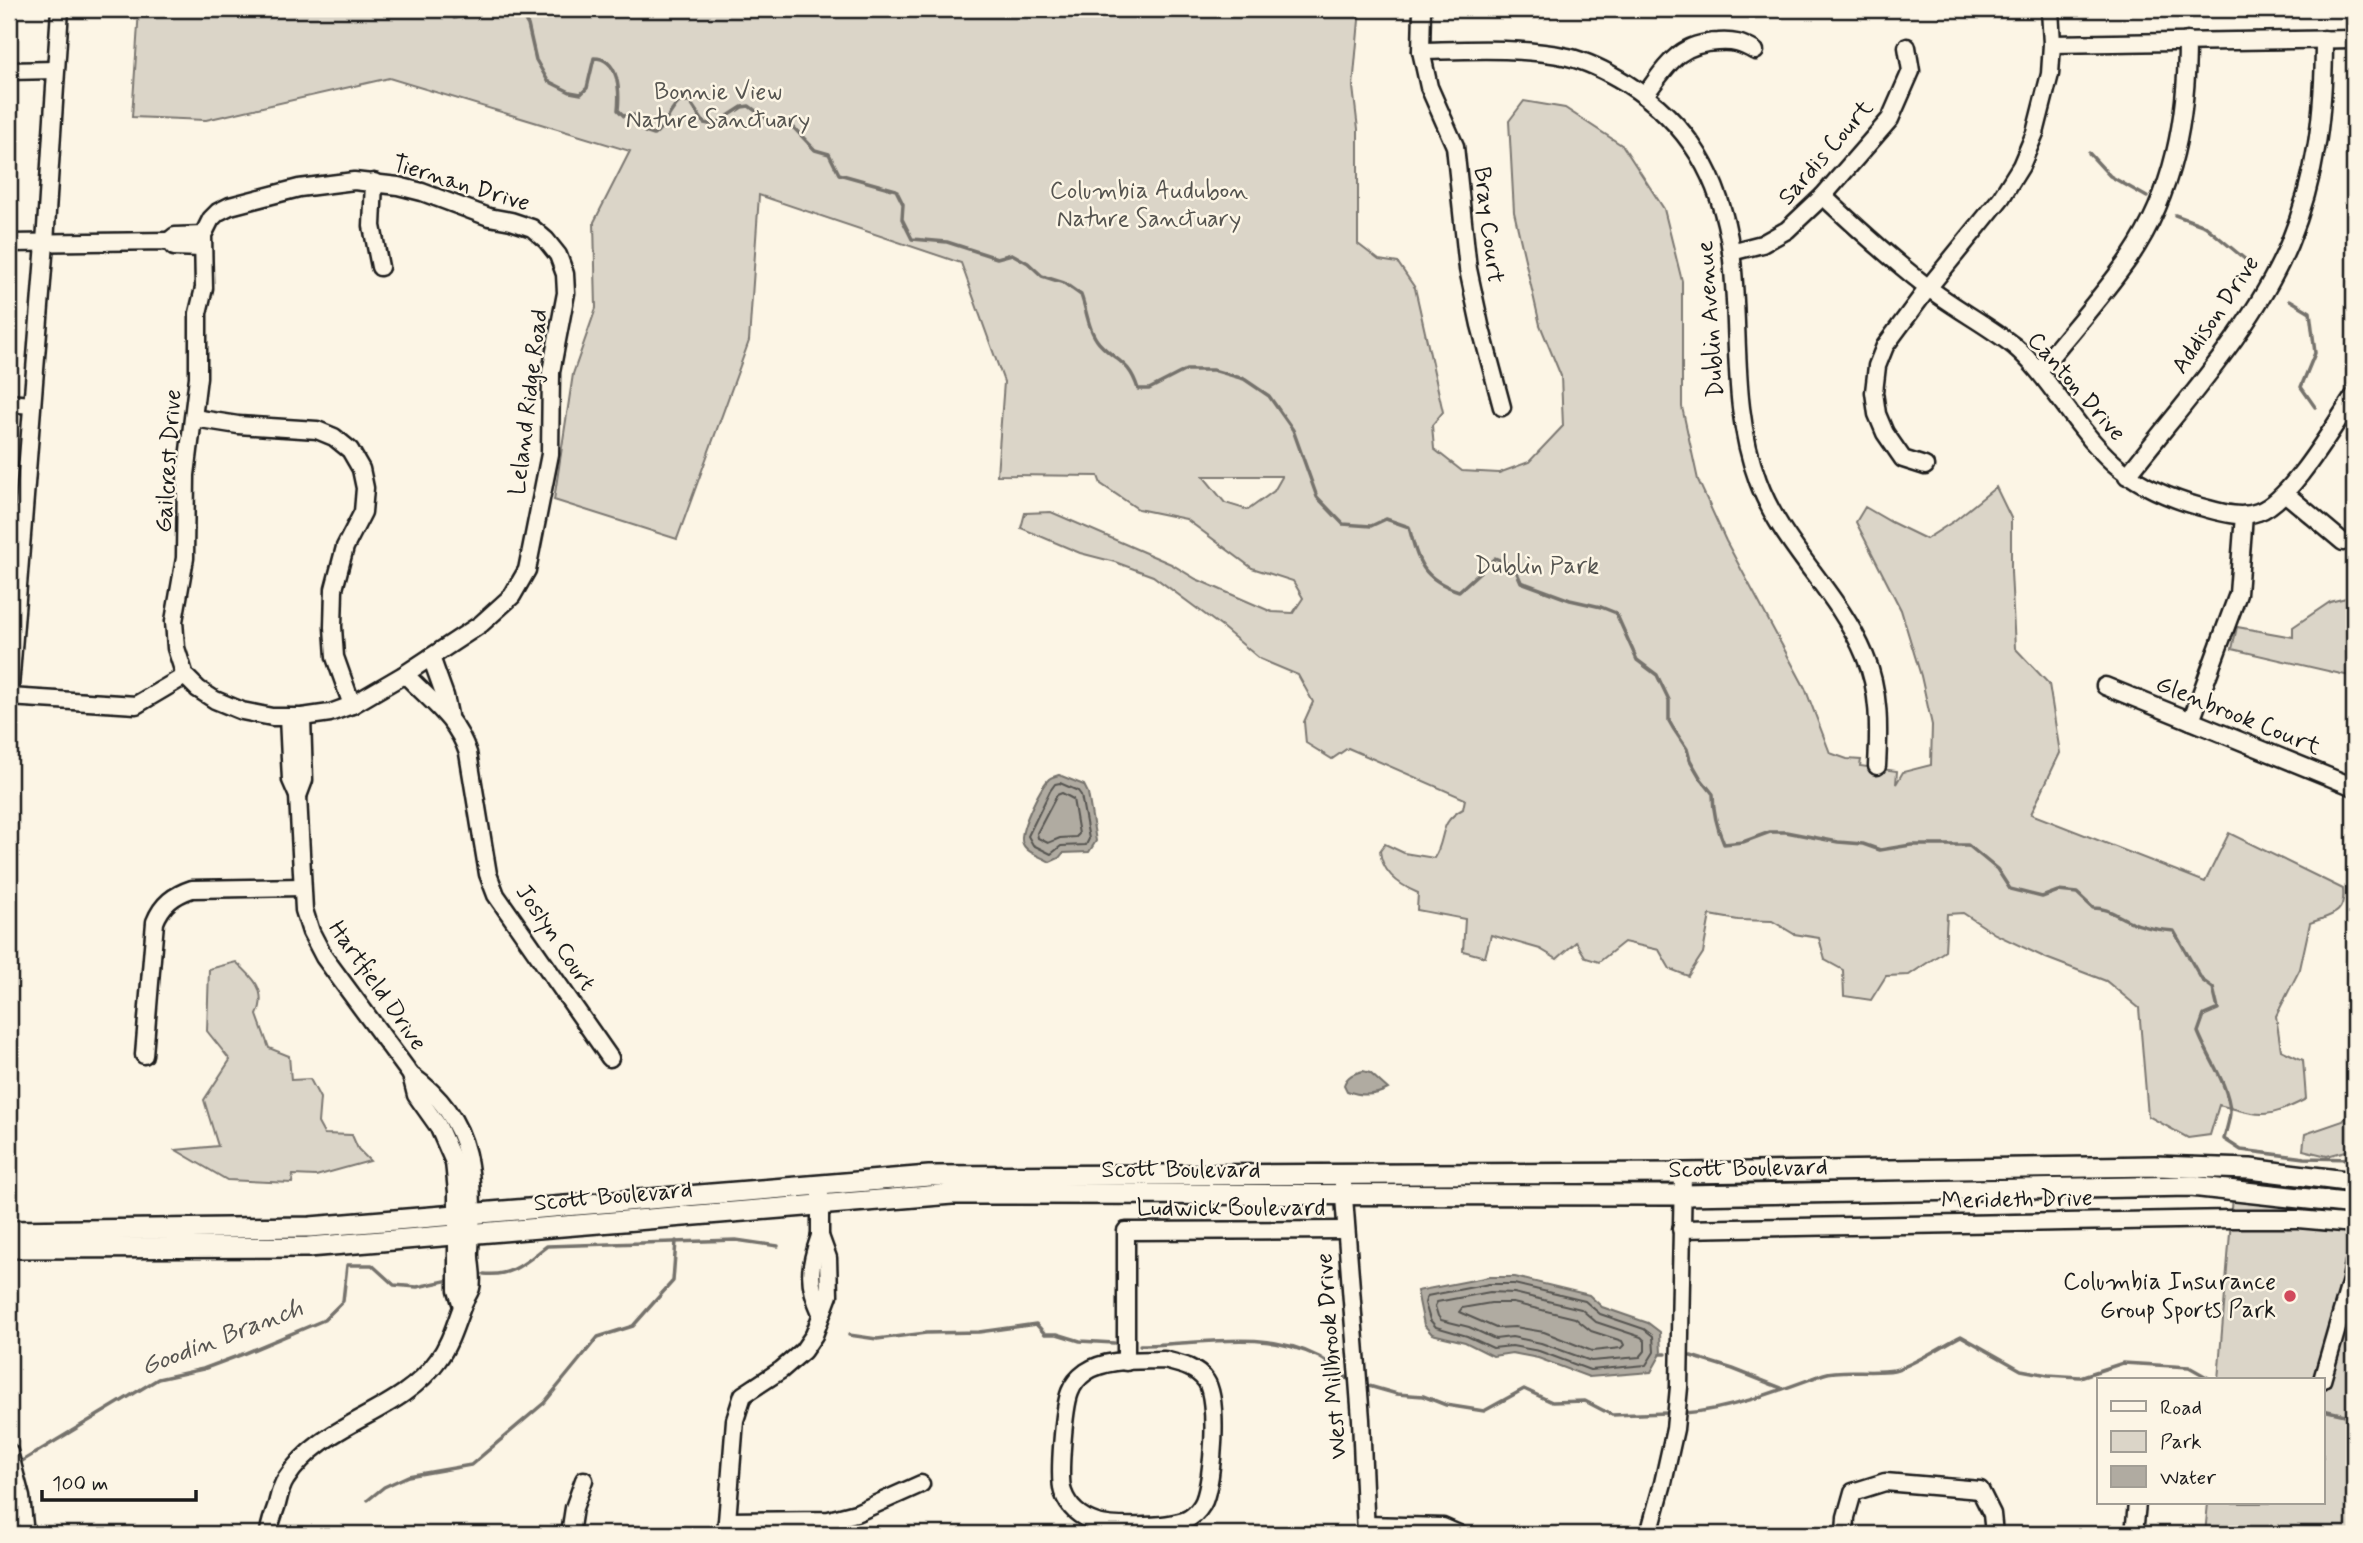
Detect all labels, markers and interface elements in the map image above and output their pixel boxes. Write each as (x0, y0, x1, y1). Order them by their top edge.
park label: Bonnie View Nature Sanctuary (626, 77, 810, 136)
street label: Sardis Court (1772, 94, 1880, 212)
street label: Tiernan Drive (388, 148, 534, 220)
street label: Bray Court (1465, 165, 1511, 285)
park label: Columbia Audubon Nature Sanctuary (1050, 176, 1248, 235)
street label: Dublin Avenue (1690, 239, 1732, 398)
street label: Addison Drive (2165, 250, 2267, 380)
street label: Leland Ridge Road (502, 307, 556, 497)
street label: Canton Drive (2020, 326, 2132, 448)
street label: Gailcrest Drive (149, 388, 189, 534)
park label: Dublin Park (1475, 551, 1599, 582)
street label: Glenbrook Court (2151, 669, 2325, 763)
street label: Joslyn Court (508, 878, 602, 998)
street label: Hartfield Drive (321, 915, 433, 1057)
street label: Scott Boulevard (1668, 1152, 1828, 1186)
street label: Scott Boulevard (1101, 1155, 1261, 1186)
street label: Scott Boulevard (532, 1175, 694, 1219)
street label: Merideth Drive (1941, 1183, 2093, 1217)
street label: Ludwick Boulevard (1137, 1193, 1325, 1224)
street label: West Millbrook Drive (1309, 1252, 1355, 1460)
place label: Columbia Insurance Group Sports Park (2063, 1267, 2276, 1326)
marker: Columbia Insurance Group Sports Park (2282, 1288, 2298, 1304)
water label: Goodin Branch (136, 1291, 308, 1385)
legend (2097, 1378, 2324, 1504)
text: Road (2160, 1394, 2202, 1422)
text: Park (2160, 1428, 2202, 1456)
scale bar (42, 1459, 196, 1503)
text: Water (2160, 1464, 2216, 1492)
text: 100 m (52, 1470, 108, 1498)

